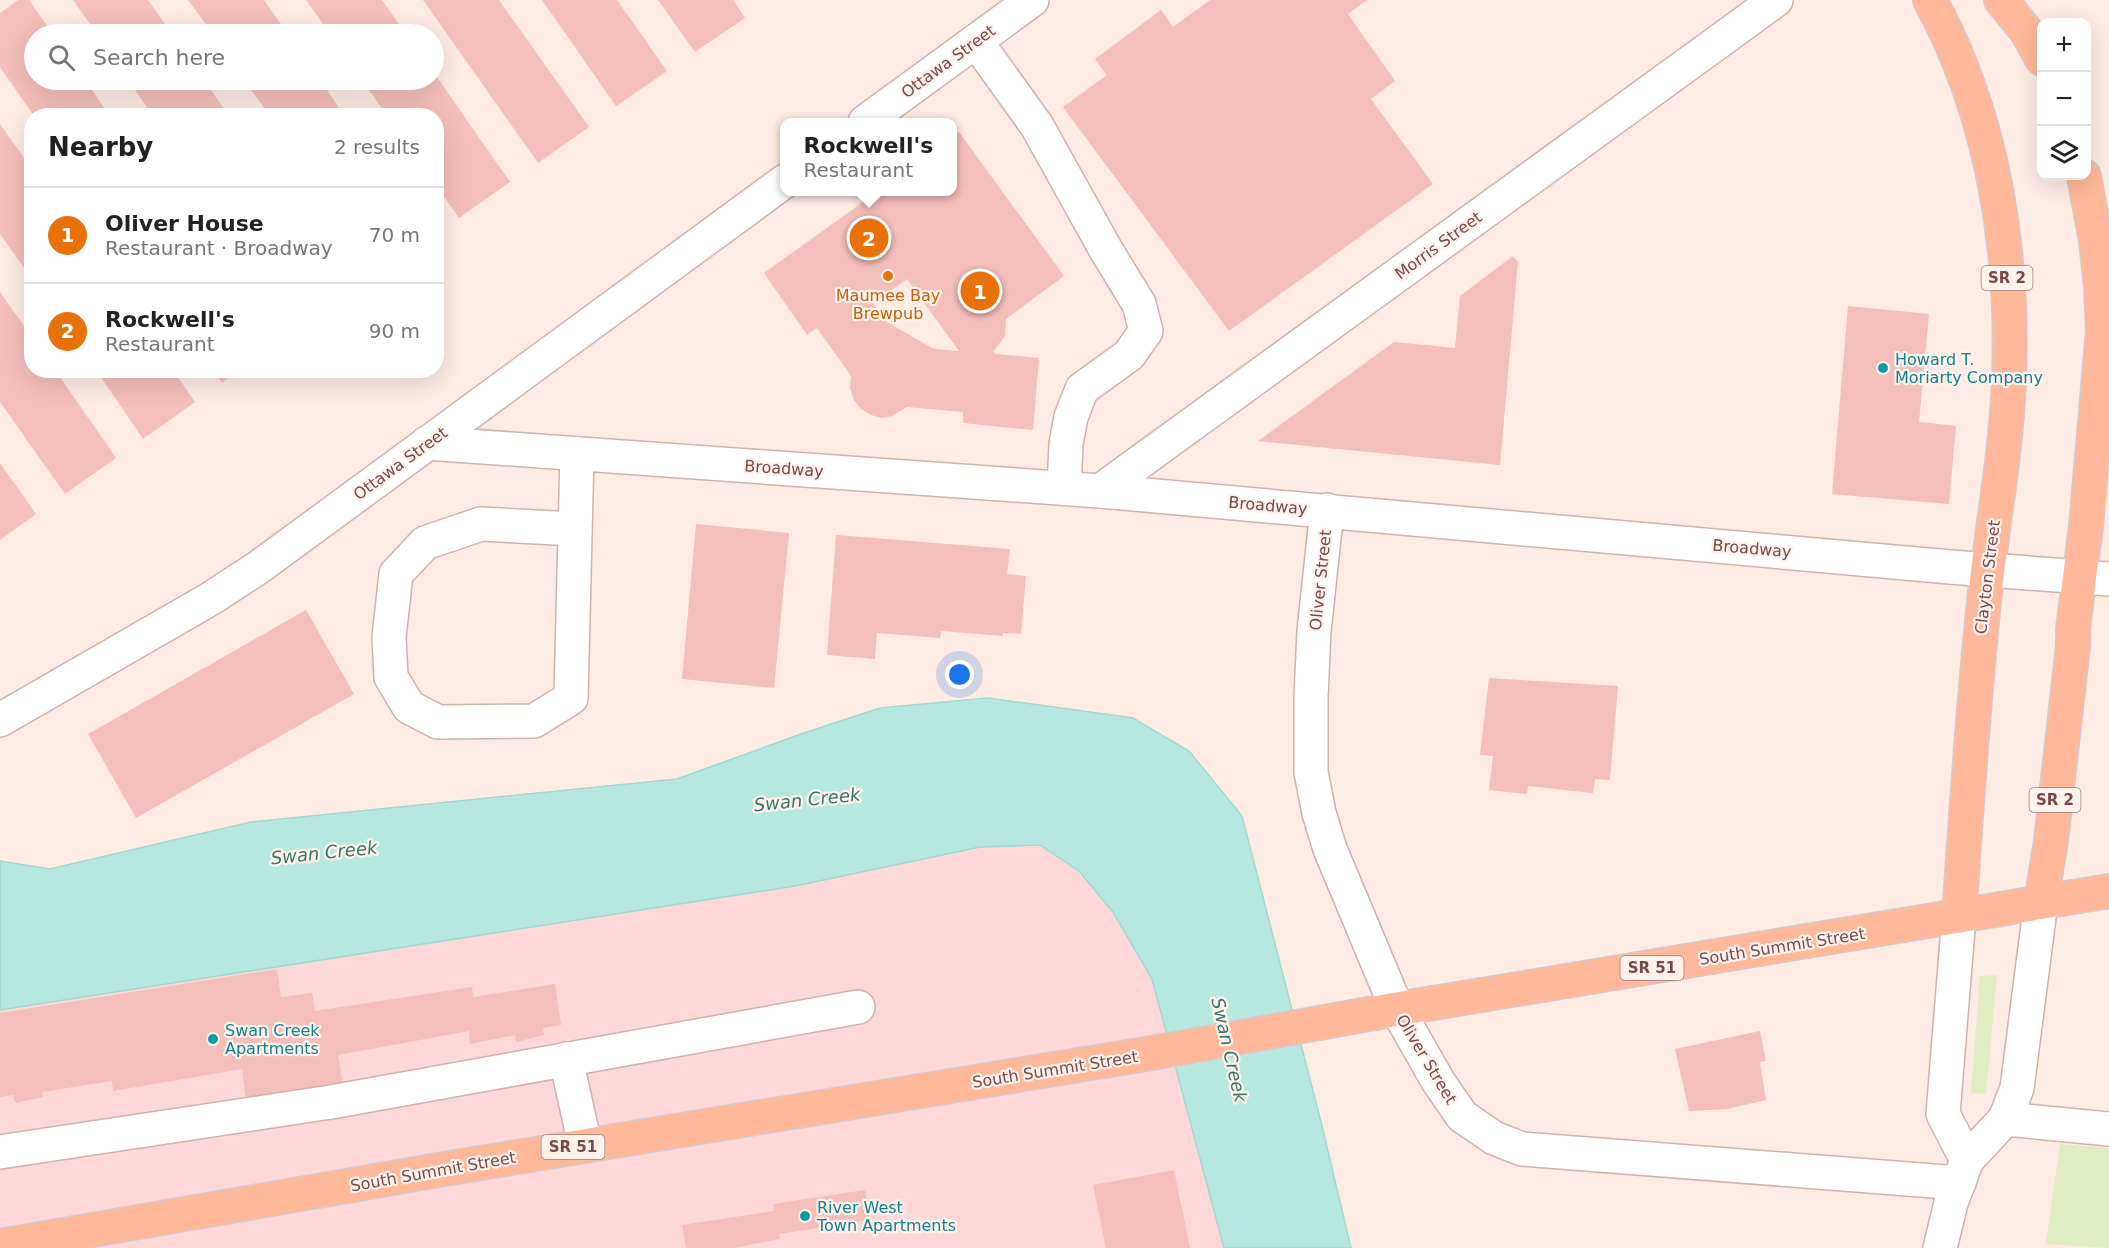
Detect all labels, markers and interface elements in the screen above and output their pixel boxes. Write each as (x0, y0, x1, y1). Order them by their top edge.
map controls (2037, 18, 2091, 180)
button: + (2037, 18, 2091, 72)
street label: Ottawa Street (898, 21, 999, 102)
search box (24, 24, 444, 90)
icon: search (45, 41, 78, 74)
text: Search here (93, 45, 225, 70)
button: − (2037, 72, 2091, 126)
popup (780, 118, 957, 196)
button: layers (2037, 126, 2091, 180)
text: Nearby (48, 132, 153, 162)
text: Rockwell's (804, 133, 933, 158)
text: 2 results (334, 135, 420, 159)
text: Restaurant (804, 158, 913, 182)
street label: Morris Street (1391, 207, 1486, 283)
text: Oliver House (105, 211, 264, 236)
pin: 2 (850, 216, 888, 260)
text: 1 (61, 223, 74, 247)
text: 70 m (369, 223, 420, 247)
text: Restaurant · Broadway (105, 236, 333, 260)
road number: SR 2 (1982, 266, 2032, 290)
pin: 1 (960, 268, 1000, 314)
marker: Maumee Bay Brewpub (881, 269, 895, 283)
place label: Maumee Bay Brewpub (836, 286, 940, 323)
text: Rockwell's (105, 307, 235, 332)
text: 2 (61, 319, 74, 343)
text: 90 m (369, 319, 420, 343)
text: Restaurant (105, 332, 215, 356)
place label: Howard T. Moriarty Company (1895, 350, 2043, 387)
marker: Howard T. Moriarty Company (1876, 361, 1890, 375)
street label: Ottawa Street (350, 423, 451, 504)
street label: Broadway (744, 456, 824, 481)
street label: Broadway (1228, 493, 1308, 518)
street label: Clayton Street (1971, 519, 2004, 635)
street label: Oliver Street (1306, 529, 1335, 631)
street label: Broadway (1712, 536, 1792, 561)
your location (945, 660, 974, 689)
water label: Swan Creek (753, 783, 863, 816)
road number: SR 2 (2030, 788, 2080, 812)
water label: Swan Creek (270, 836, 380, 869)
street label: South Summit Street (1698, 924, 1866, 969)
road number: SR 51 (1620, 956, 1684, 980)
water label: Swan Creek (1207, 995, 1252, 1106)
street label: Oliver Street (1392, 1011, 1461, 1107)
place label: Swan Creek Apartments (225, 1021, 320, 1058)
marker: Swan Creek Apartments (206, 1032, 220, 1046)
street label: South Summit Street (971, 1047, 1139, 1092)
road number: SR 51 (542, 1135, 604, 1159)
street label: South Summit Street (349, 1148, 517, 1195)
place label: River West Town Apartments (816, 1198, 956, 1235)
marker: River West Town Apartments (798, 1209, 812, 1223)

